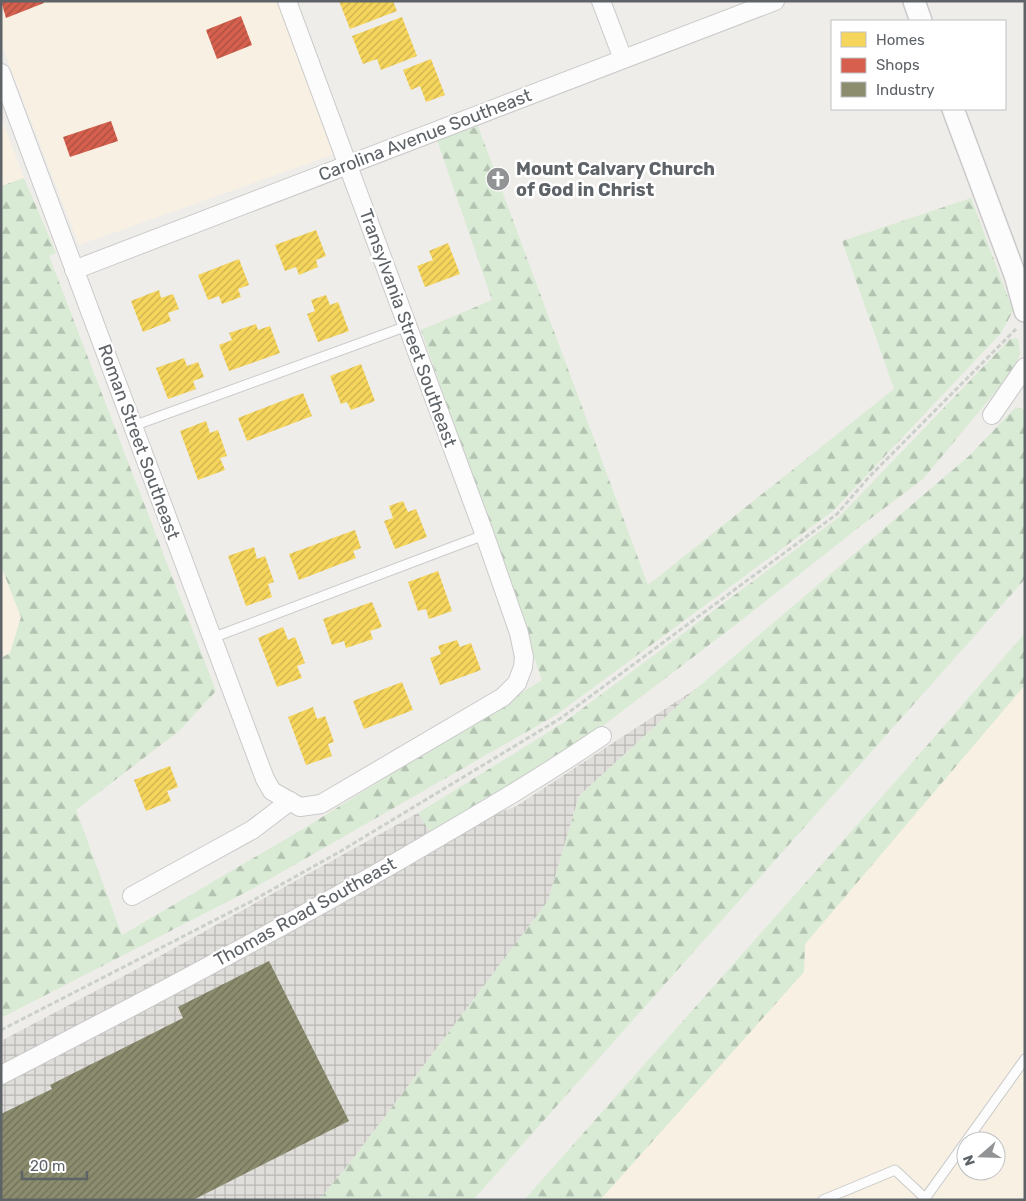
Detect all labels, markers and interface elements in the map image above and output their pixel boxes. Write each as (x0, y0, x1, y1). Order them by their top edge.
legend (831, 20, 1006, 110)
text: Homes (876, 31, 925, 49)
text: Shops (876, 56, 920, 74)
text: Industry (876, 81, 935, 99)
street label: Carolina Avenue Southeast (315, 84, 535, 186)
place label: Mount Calvary Church of God in Christ (516, 158, 715, 201)
church icon: Mount Calvary Church of God in Christ (485, 166, 511, 192)
street label: Transylvania Street Southeast (355, 206, 461, 450)
street label: Roman Street Southeast (93, 341, 185, 543)
street label: Thomas Road Southeast (210, 853, 400, 971)
north arrow (956, 1131, 1006, 1181)
scale bar (22, 1148, 88, 1180)
text: N (960, 1153, 979, 1168)
text: 20 m (30, 1157, 65, 1175)

